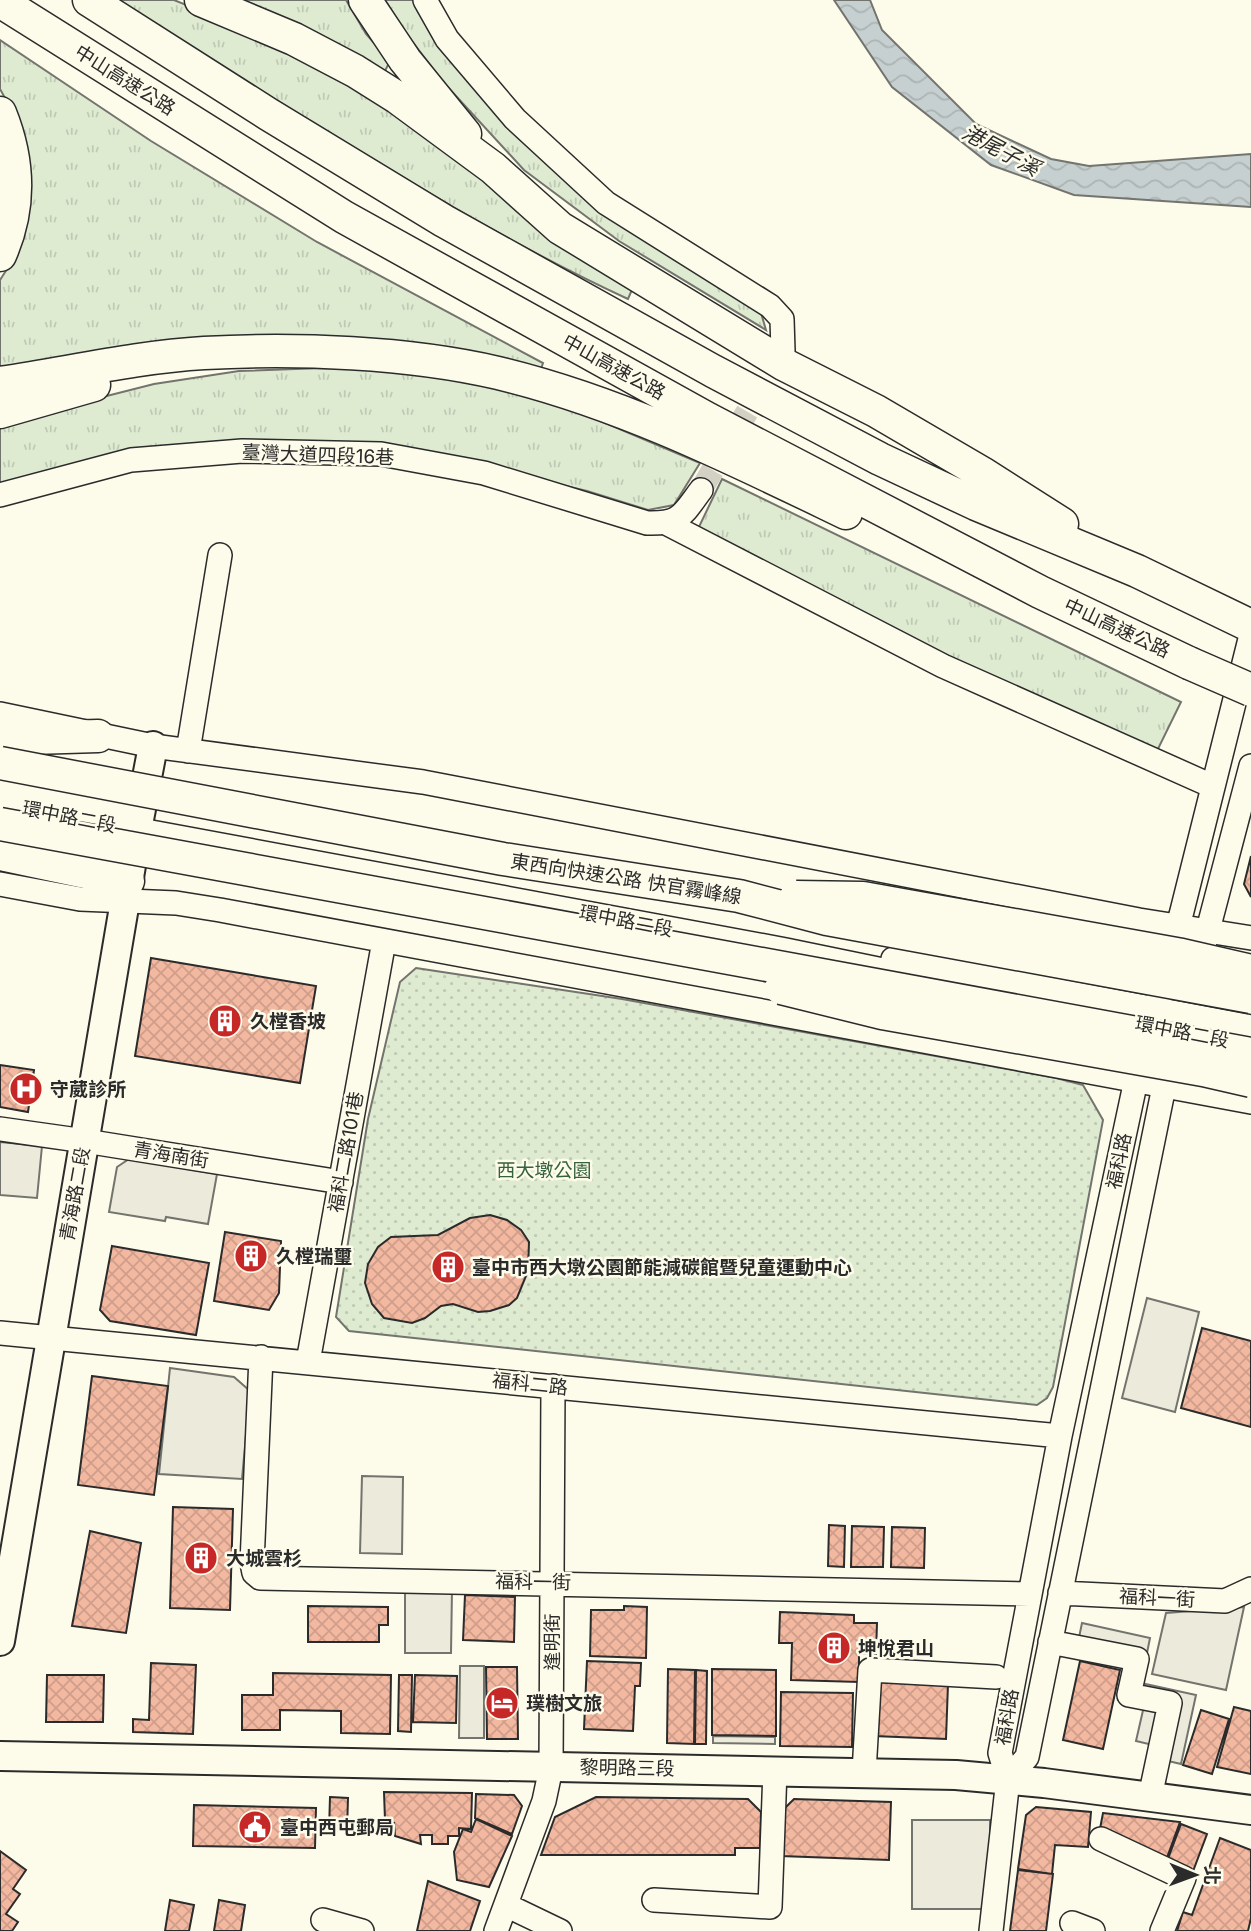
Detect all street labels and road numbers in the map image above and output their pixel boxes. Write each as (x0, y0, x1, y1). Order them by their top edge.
street label: 中山高速公路 (71, 40, 179, 120)
street label: 中山高速公路 (559, 329, 669, 405)
street label: 臺灣大道四段16巷 (241, 441, 395, 469)
street label: 中山高速公路 (1060, 593, 1174, 663)
street label: 環中路二段 (20, 797, 118, 837)
street label: 東西向快速公路 快官霧峰線 (509, 849, 743, 909)
street label: 環中路二段 (577, 901, 675, 941)
street label: 環中路二段 (1133, 1012, 1231, 1052)
street label: 福科二路101巷 (324, 1090, 368, 1214)
street label: 福科路 (1102, 1131, 1136, 1191)
street label: 青海南街 (132, 1138, 210, 1172)
street label: 青海路二段 (55, 1145, 95, 1243)
street label: 福科二路 (491, 1369, 569, 1399)
street label: 福科一街 (495, 1570, 571, 1594)
street label: 福科一街 (1118, 1585, 1196, 1611)
street label: 逢明街 (541, 1613, 564, 1671)
street label: 福科路 (991, 1687, 1023, 1747)
street label: 黎明路三段 (579, 1756, 675, 1780)

